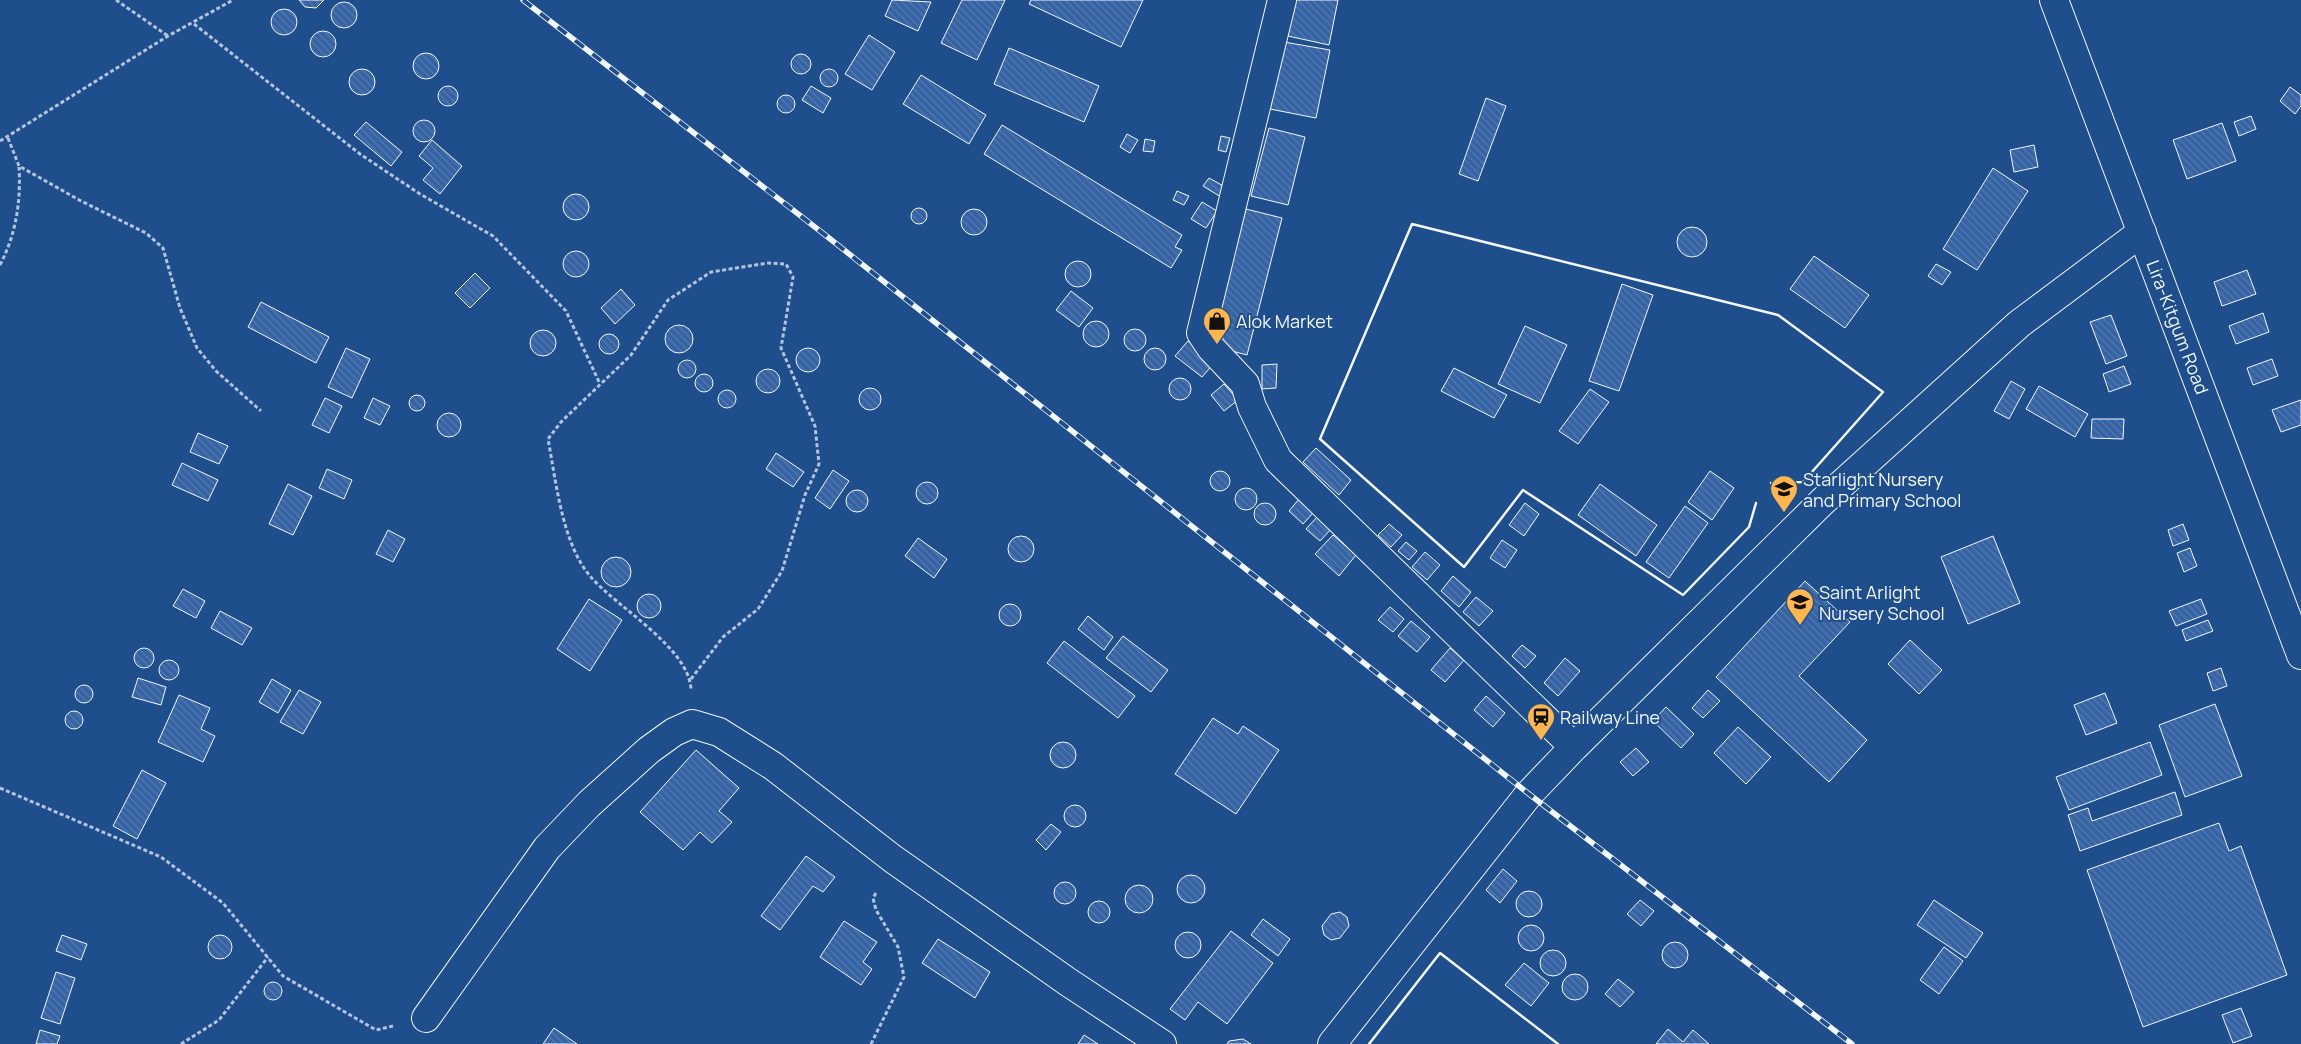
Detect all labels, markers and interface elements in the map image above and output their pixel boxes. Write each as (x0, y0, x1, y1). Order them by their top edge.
street label: Lira-Kitgum Road (2141, 256, 2215, 398)
shop icon: Alok Market (1202, 306, 1232, 345)
place label: Alok Market (1236, 309, 1333, 333)
place label: Starlight Nursery and Primary School (1803, 467, 1961, 512)
school or university icon: Starlight Nursery and Primary School (1769, 474, 1799, 513)
place label: Saint Arlight Nursery School (1819, 580, 1945, 625)
school or university icon: Saint Arlight Nursery School (1785, 587, 1815, 626)
station icon: Railway Line (1526, 702, 1556, 741)
place label: Railway Line (1560, 705, 1660, 729)

